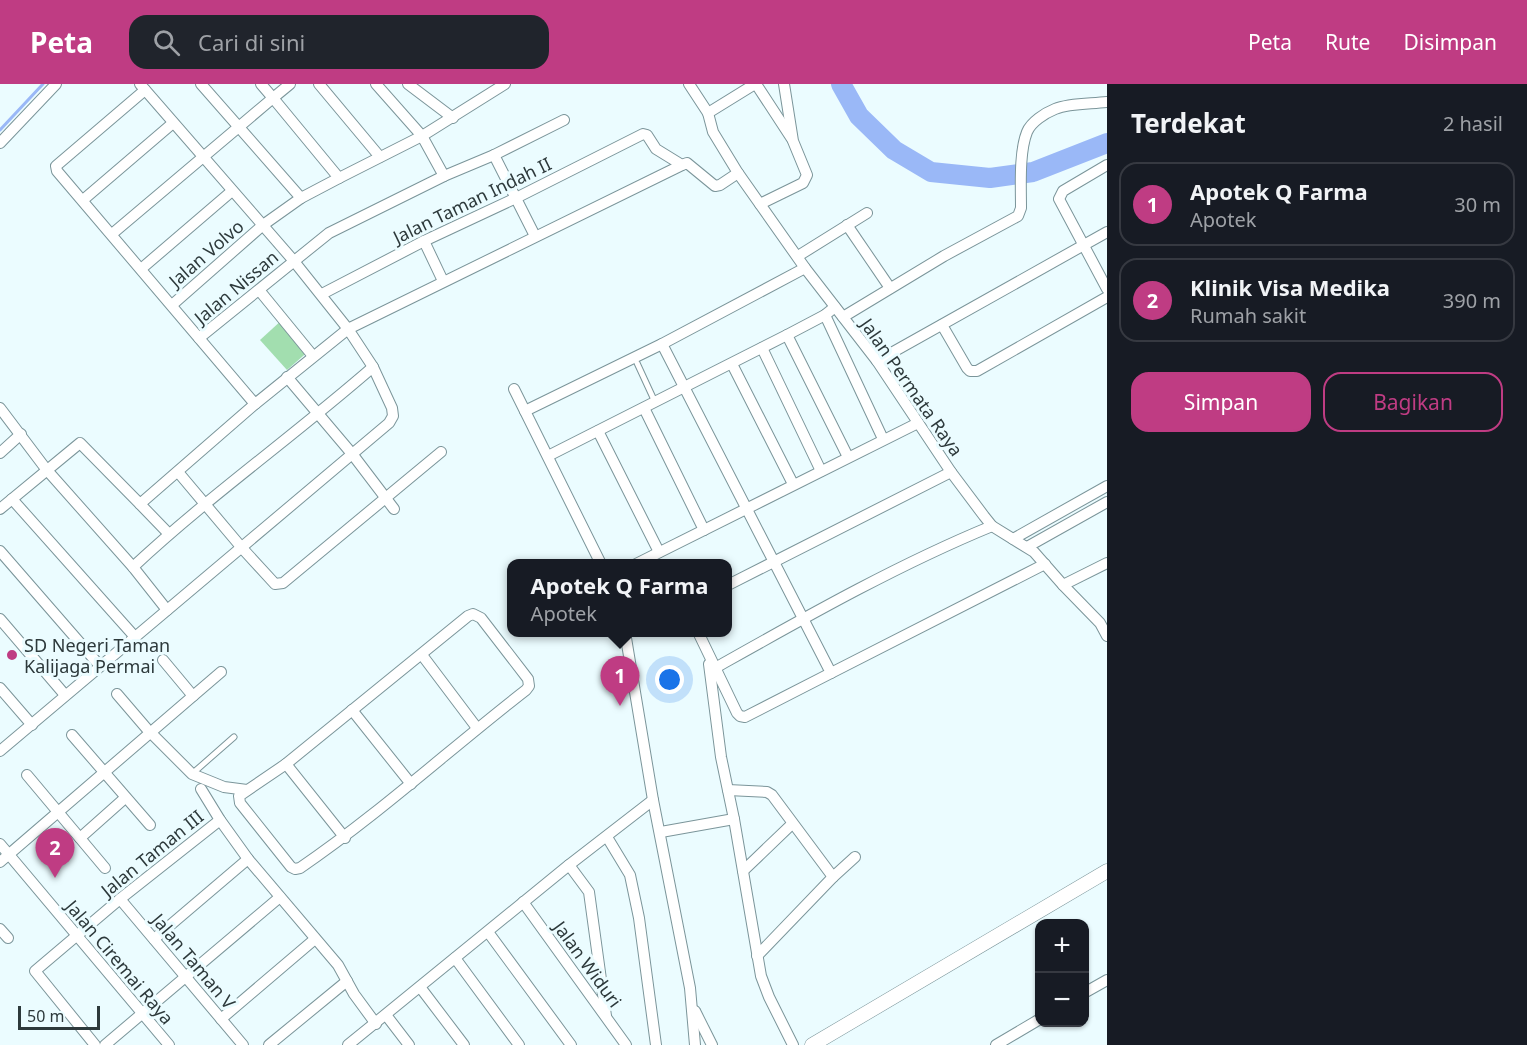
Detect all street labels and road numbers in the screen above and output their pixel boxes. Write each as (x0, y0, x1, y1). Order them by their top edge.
street label: Jalan Taman Indah II (387, 151, 555, 250)
street label: Jalan Volvo (162, 214, 248, 293)
street label: Jalan Nissan (188, 245, 283, 330)
street label: Jalan Permata Raya (854, 312, 969, 461)
street label: Jalan Taman III (94, 804, 208, 903)
street label: Jalan Ciremai Raya (59, 893, 179, 1029)
street label: Jalan Taman V (146, 907, 241, 1014)
street label: Jalan Widuri (547, 914, 627, 1012)

